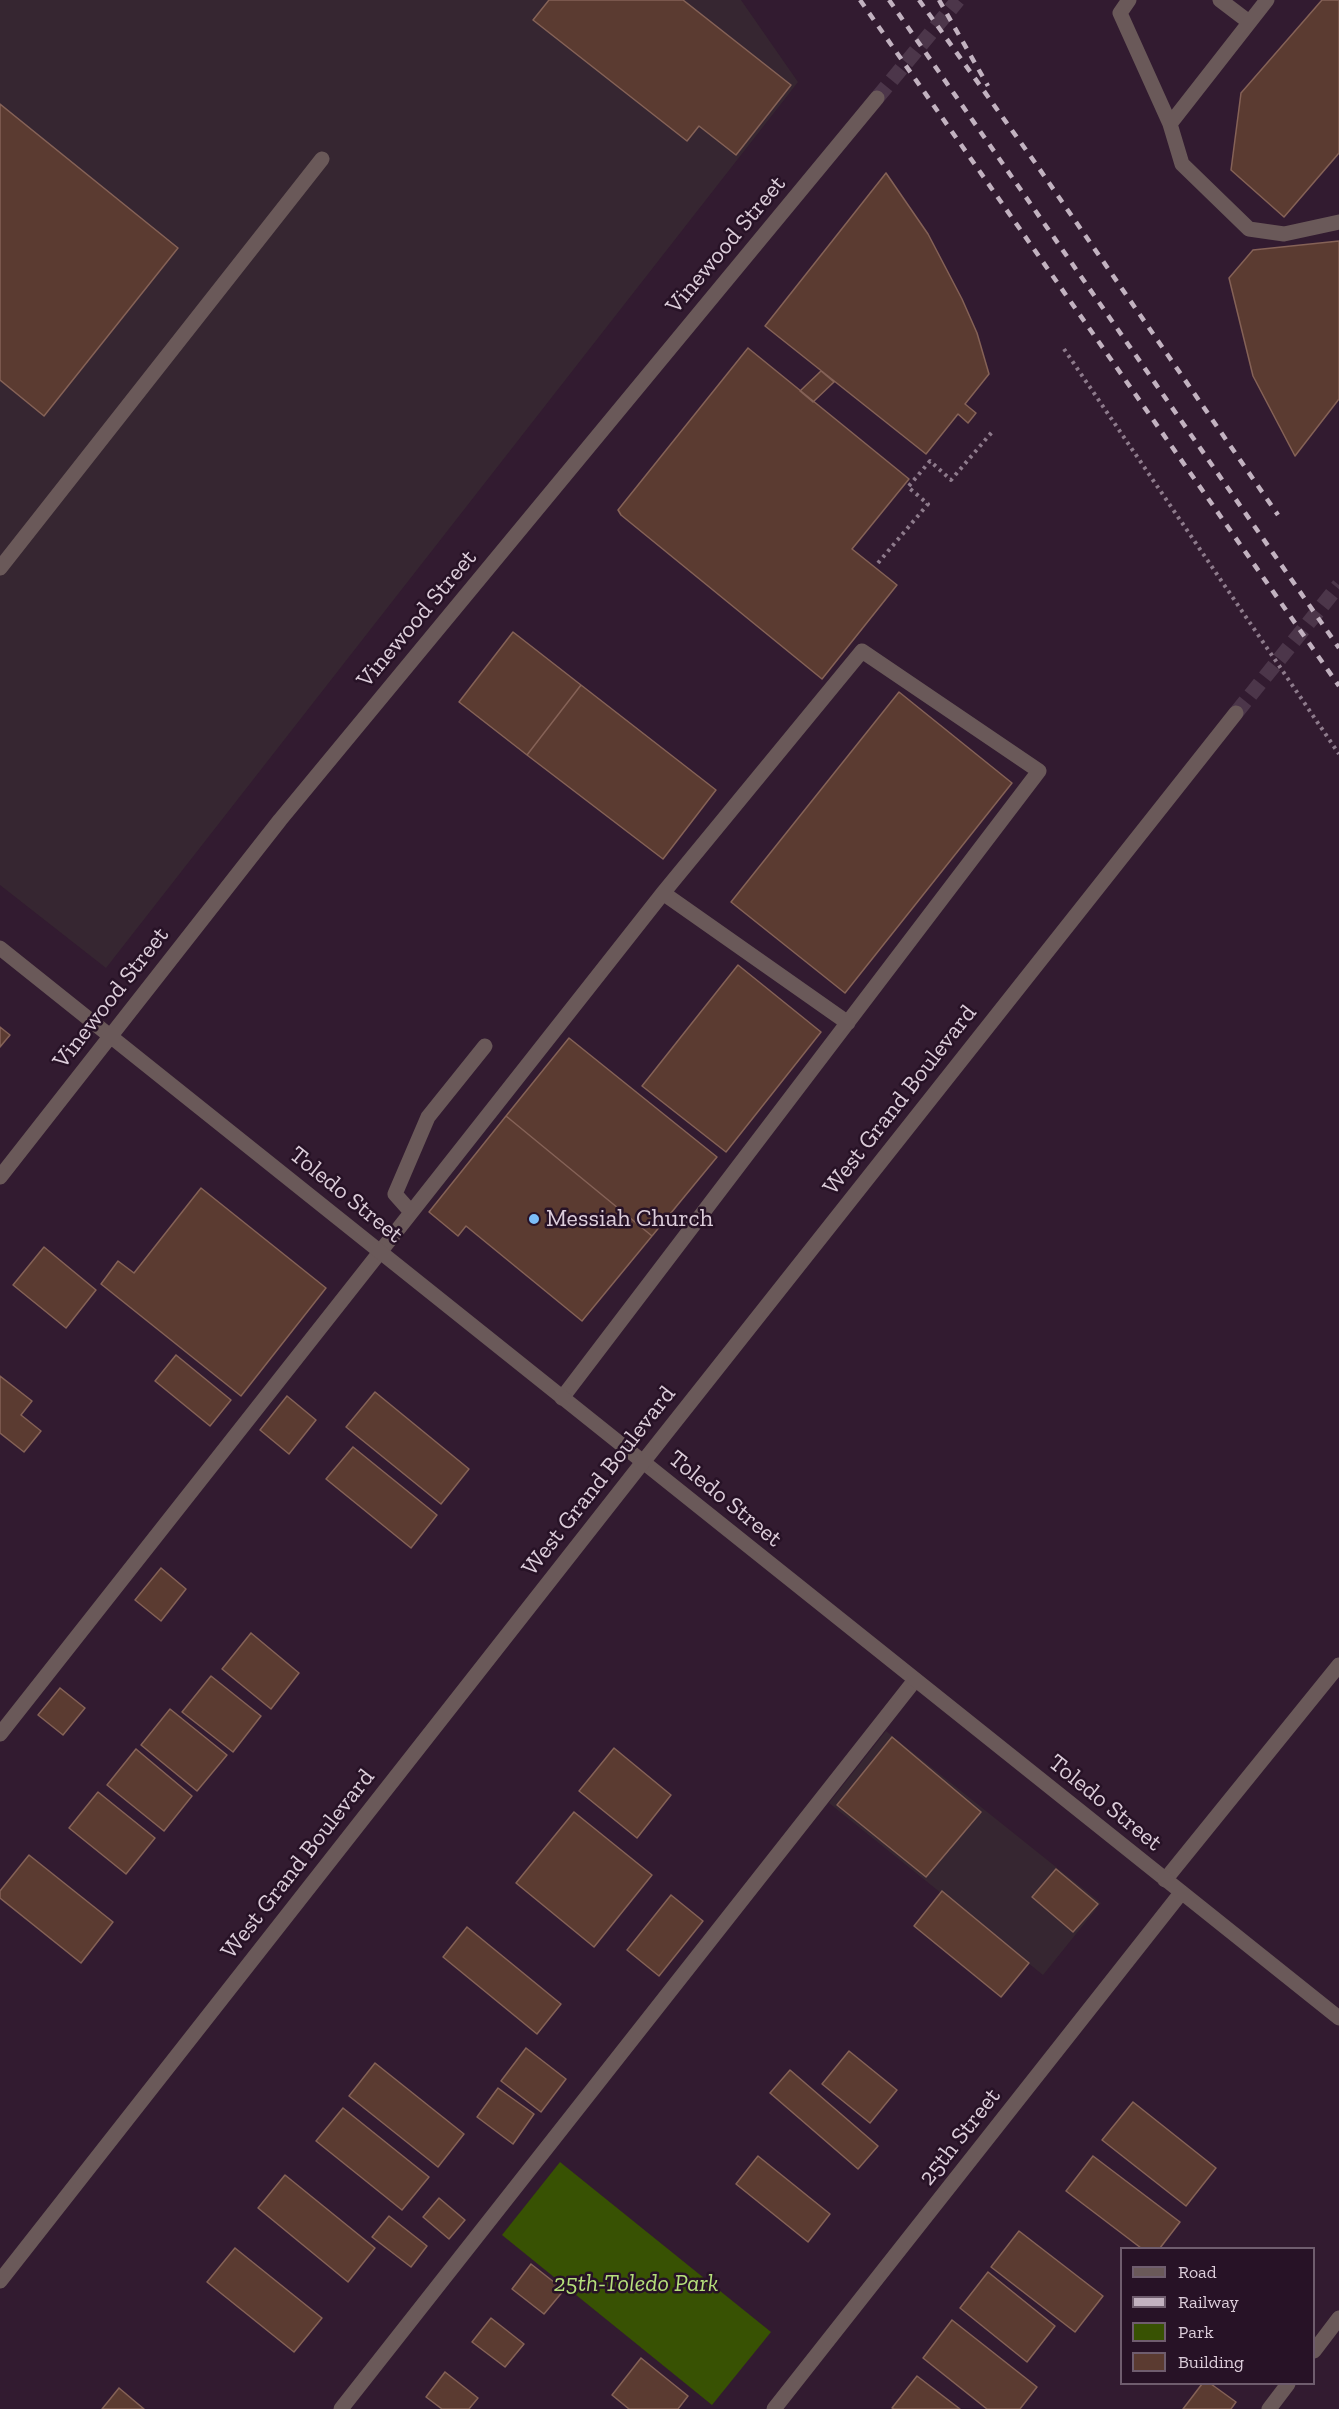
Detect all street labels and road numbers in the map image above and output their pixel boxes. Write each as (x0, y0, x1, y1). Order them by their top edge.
street label: Vinewood Street (660, 170, 792, 320)
street label: Vinewood Street (351, 544, 483, 694)
street label: Vinewood Street (47, 922, 175, 1074)
street label: West Grand Boulevard (817, 999, 983, 1201)
street label: Toledo Street (284, 1141, 408, 1249)
street label: West Grand Boulevard (516, 1380, 682, 1582)
street label: Toledo Street (663, 1445, 787, 1553)
street label: Toledo Street (1043, 1749, 1167, 1857)
street label: West Grand Boulevard (215, 1763, 381, 1965)
street label: 25th Street (913, 2083, 1007, 2191)

